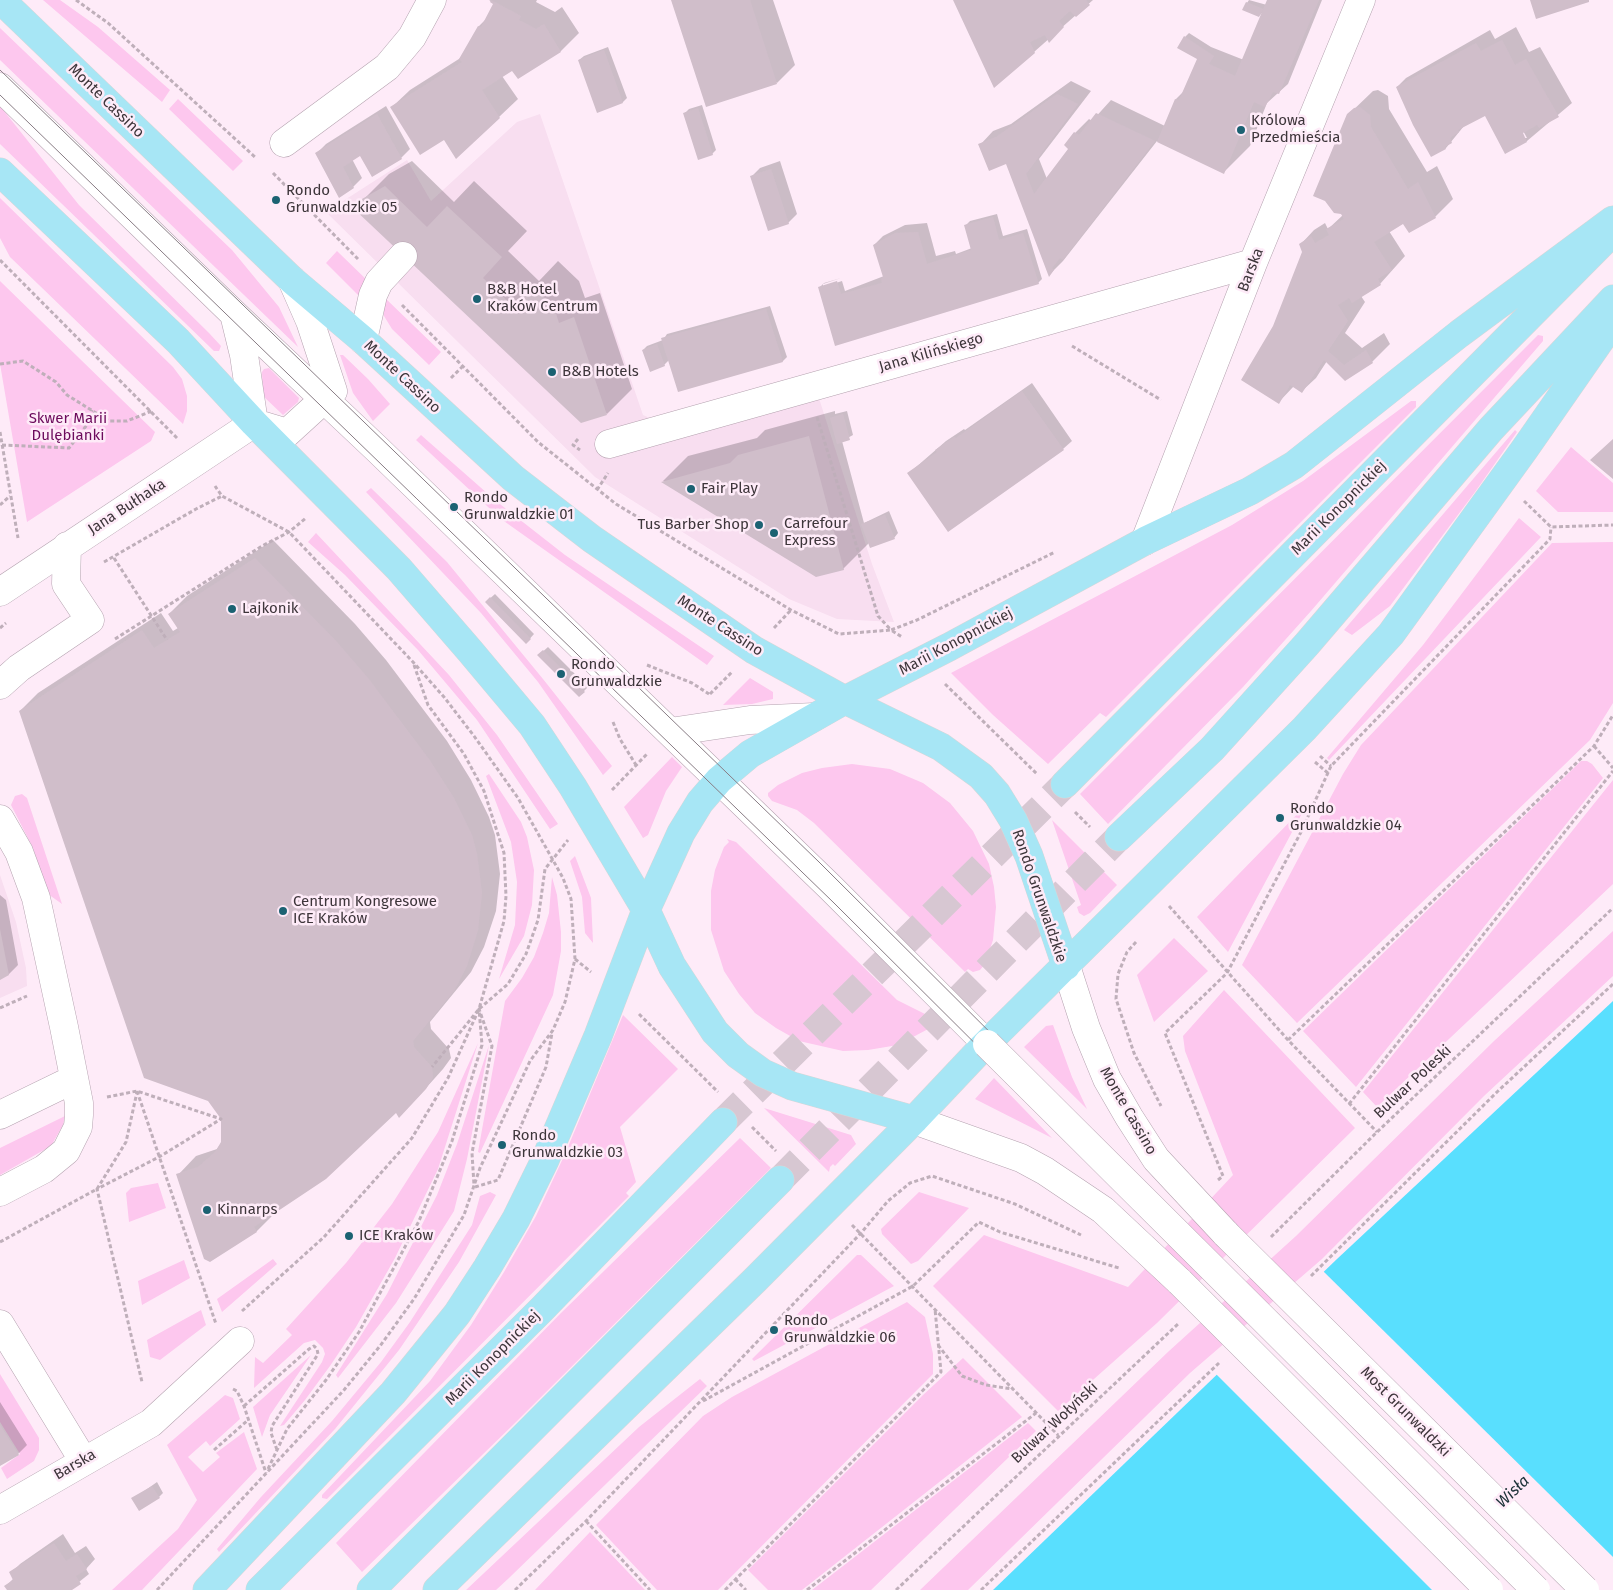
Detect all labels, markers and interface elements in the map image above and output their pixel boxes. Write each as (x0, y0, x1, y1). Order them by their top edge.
street label: Monte Cassino (64, 60, 148, 142)
place label: Królowa Przedmieścia (1251, 112, 1340, 147)
marker: Królowa Przedmieścia (1235, 124, 1247, 136)
place label: Rondo Grunwaldzkie 05 (286, 182, 397, 217)
marker: Rondo Grunwaldzkie 05 (270, 194, 282, 206)
street label: Barska (1234, 246, 1268, 294)
place label: B&B Hotel Kraków Centrum (487, 281, 598, 316)
marker: B&B Hotel Kraków Centrum (471, 293, 483, 305)
street label: Jana Kilińskiego (877, 330, 985, 376)
street label: Monte Cassino (360, 337, 444, 417)
place label: B&B Hotels (562, 363, 639, 381)
marker: B&B Hotels (546, 366, 558, 378)
park label: Skwer Marii Dulębianki (29, 410, 107, 445)
street label: Marii Konopnickiej (1288, 457, 1390, 559)
street label: Jana Bułhaka (85, 475, 169, 539)
place label: Fair Play (701, 480, 758, 498)
marker: Fair Play (685, 483, 697, 495)
place label: Rondo Grunwaldzkie 01 (464, 489, 574, 524)
marker: Rondo Grunwaldzkie 01 (448, 501, 460, 513)
place label: Carrefour Express (784, 515, 848, 550)
place label: Tus Barber Shop (638, 516, 749, 534)
marker: Tus Barber Shop (753, 519, 765, 531)
marker: Carrefour Express (768, 527, 780, 539)
street label: Monte Cassino (674, 592, 766, 660)
place label: Lajkonik (242, 600, 299, 618)
marker: Lajkonik (226, 603, 238, 615)
street label: Marii Konopnickiej (896, 604, 1016, 680)
place label: Rondo Grunwaldzkie (571, 656, 662, 691)
marker: Rondo Grunwaldzkie (555, 668, 567, 680)
place label: Rondo Grunwaldzkie 04 (1290, 800, 1402, 835)
marker: Rondo Grunwaldzkie 04 (1274, 812, 1286, 824)
street label: Rondo Grunwaldzkie (1008, 827, 1070, 965)
place label: Centrum Kongresowe ICE Kraków (293, 893, 437, 928)
marker: Centrum Kongresowe ICE Kraków (277, 905, 289, 917)
street label: Bulwar Poleski (1371, 1042, 1455, 1122)
street label: Monte Cassino (1096, 1064, 1160, 1158)
place label: Rondo Grunwaldzkie 03 (512, 1127, 623, 1162)
marker: Rondo Grunwaldzkie 03 (496, 1139, 508, 1151)
place label: Kinnarps (217, 1201, 278, 1219)
marker: Kinnarps (201, 1204, 213, 1216)
place label: ICE Kraków (359, 1227, 433, 1245)
marker: ICE Kraków (343, 1230, 355, 1242)
street label: Marii Konopnickiej (442, 1307, 544, 1409)
place label: Rondo Grunwaldzkie 06 (784, 1312, 896, 1347)
marker: Rondo Grunwaldzkie 06 (768, 1324, 780, 1336)
street label: Most Grunwaldzki (1356, 1363, 1454, 1461)
street label: Bulwar Wołyński (1008, 1378, 1102, 1468)
street label: Barska (51, 1446, 99, 1484)
water label: Wisła (1492, 1472, 1534, 1512)

